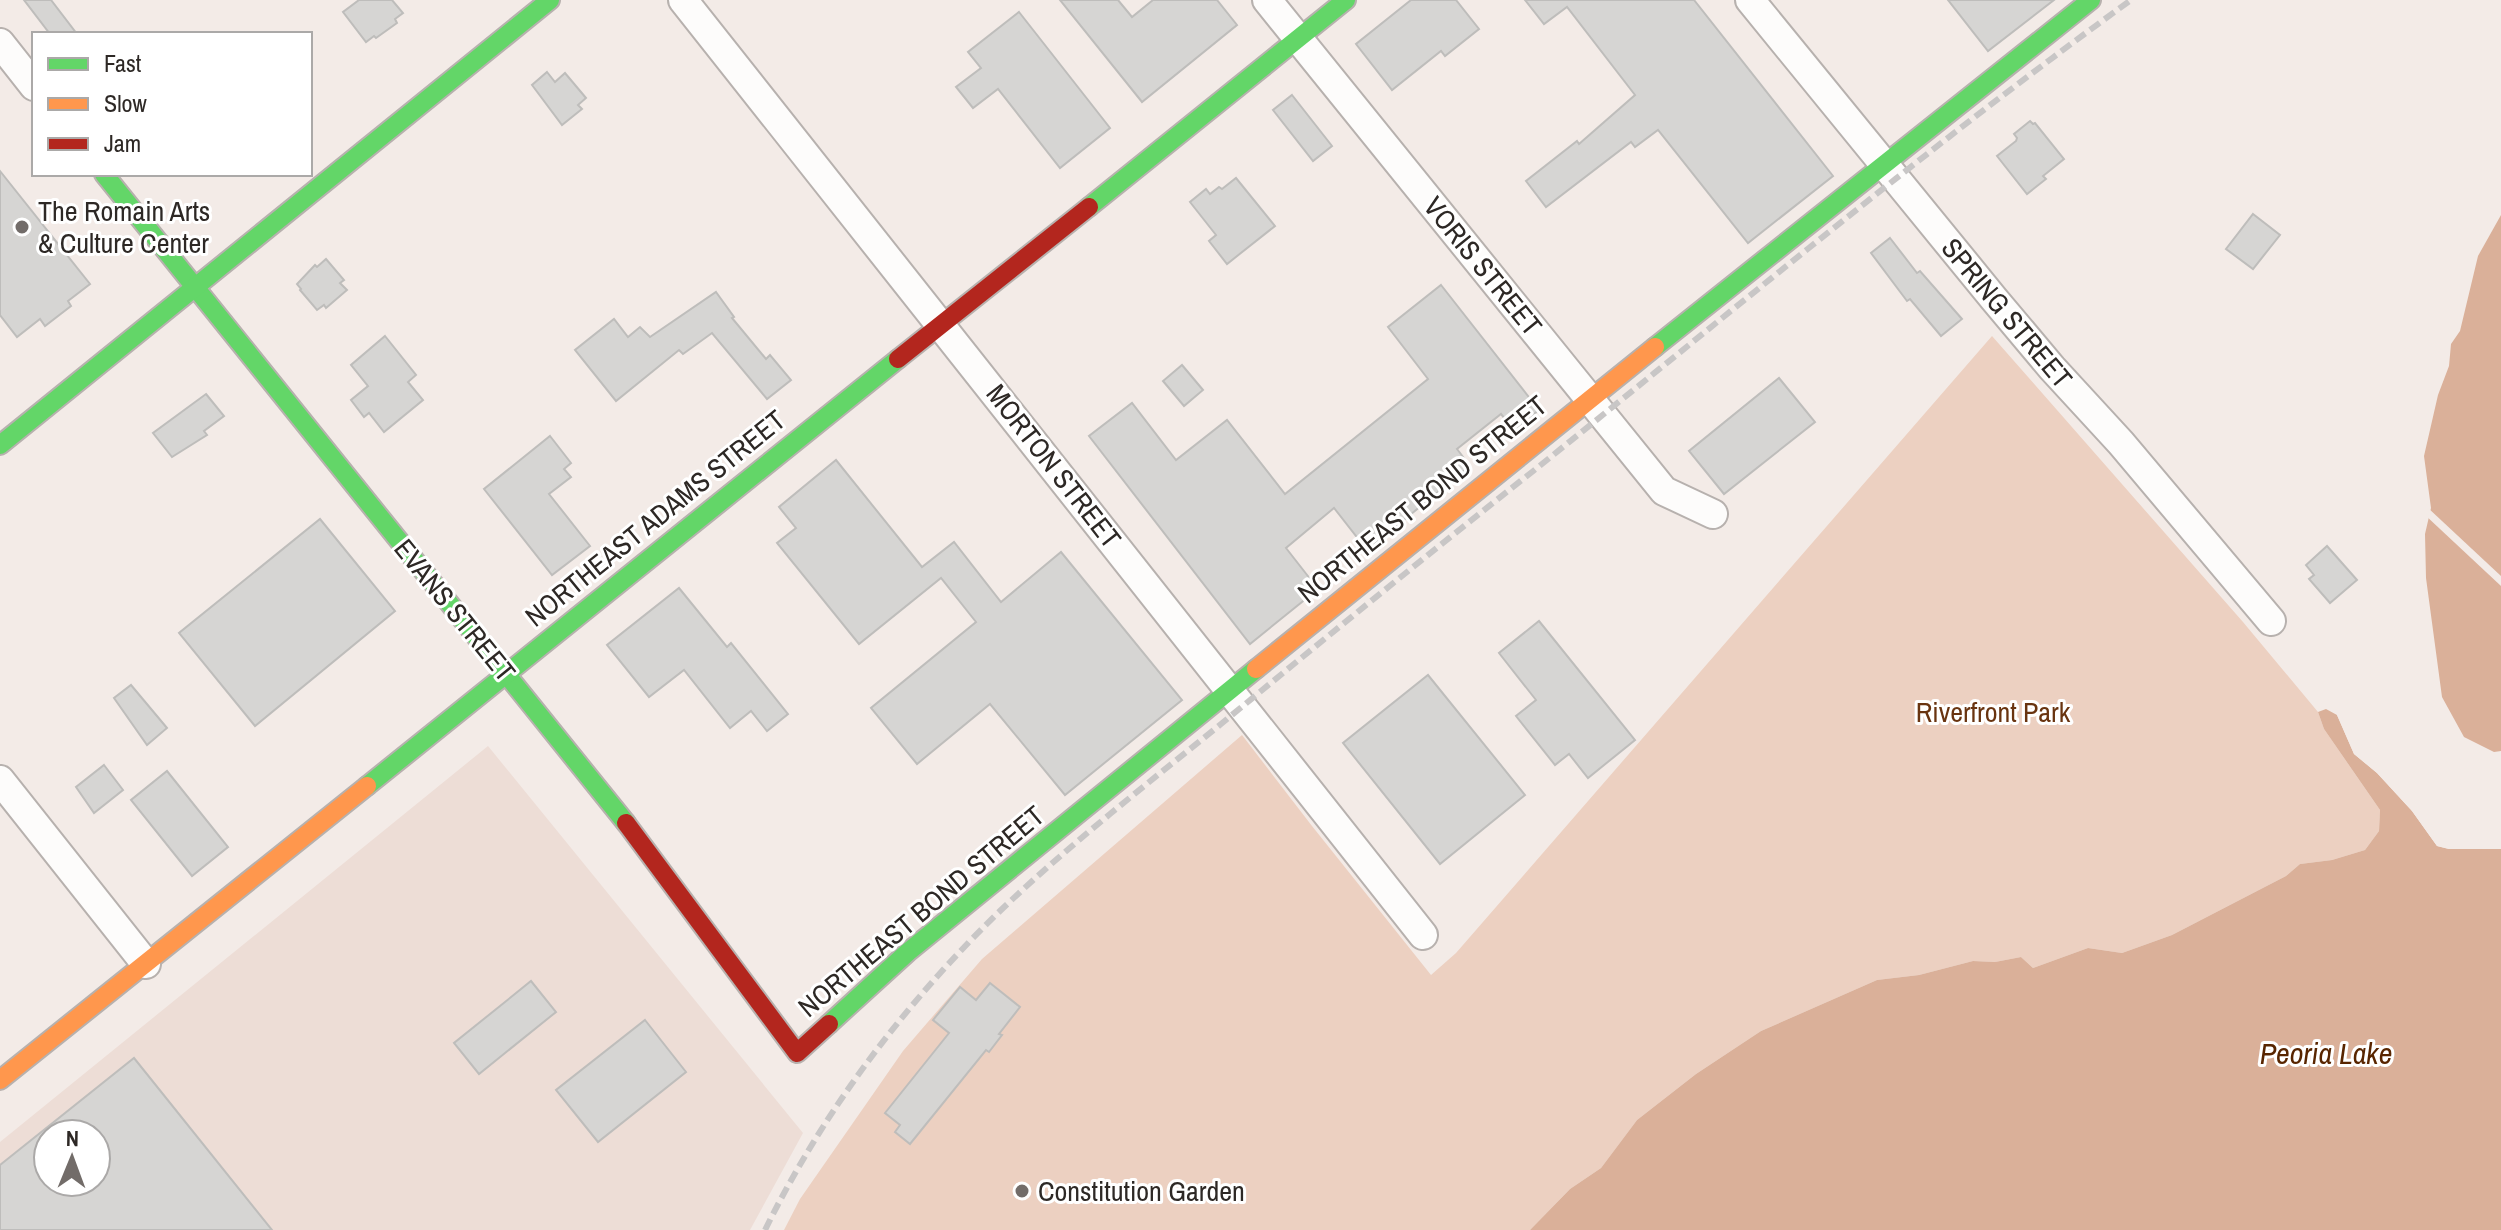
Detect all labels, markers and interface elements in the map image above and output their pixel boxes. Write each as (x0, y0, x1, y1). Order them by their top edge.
legend (32, 32, 312, 176)
text: Fast (104, 47, 142, 79)
text: Slow (104, 87, 147, 119)
text: Jam (104, 127, 141, 159)
street label: VORIS STREET (1415, 189, 1551, 343)
place label: The Romain Arts & Culture Center (38, 192, 210, 262)
marker: The Romain Arts & Culture Center (13, 218, 31, 236)
street label: SPRING STREET (1933, 230, 2081, 396)
street label: MORTON STREET (978, 376, 1130, 556)
street label: NORTHEAST BOND STREET (1289, 387, 1555, 611)
street label: NORTHEAST ADAMS STREET (517, 401, 793, 635)
street label: EVANS STREET (386, 531, 524, 689)
park label: Riverfront Park (1916, 693, 2071, 731)
street label: NORTHEAST BOND STREET (790, 797, 1052, 1025)
water label: Peoria Lake (2260, 1033, 2392, 1073)
north arrow (32, 1118, 112, 1198)
text: N (66, 1123, 79, 1153)
place label: Constitution Garden (1038, 1172, 1245, 1210)
marker: Constitution Garden (1013, 1182, 1031, 1200)

